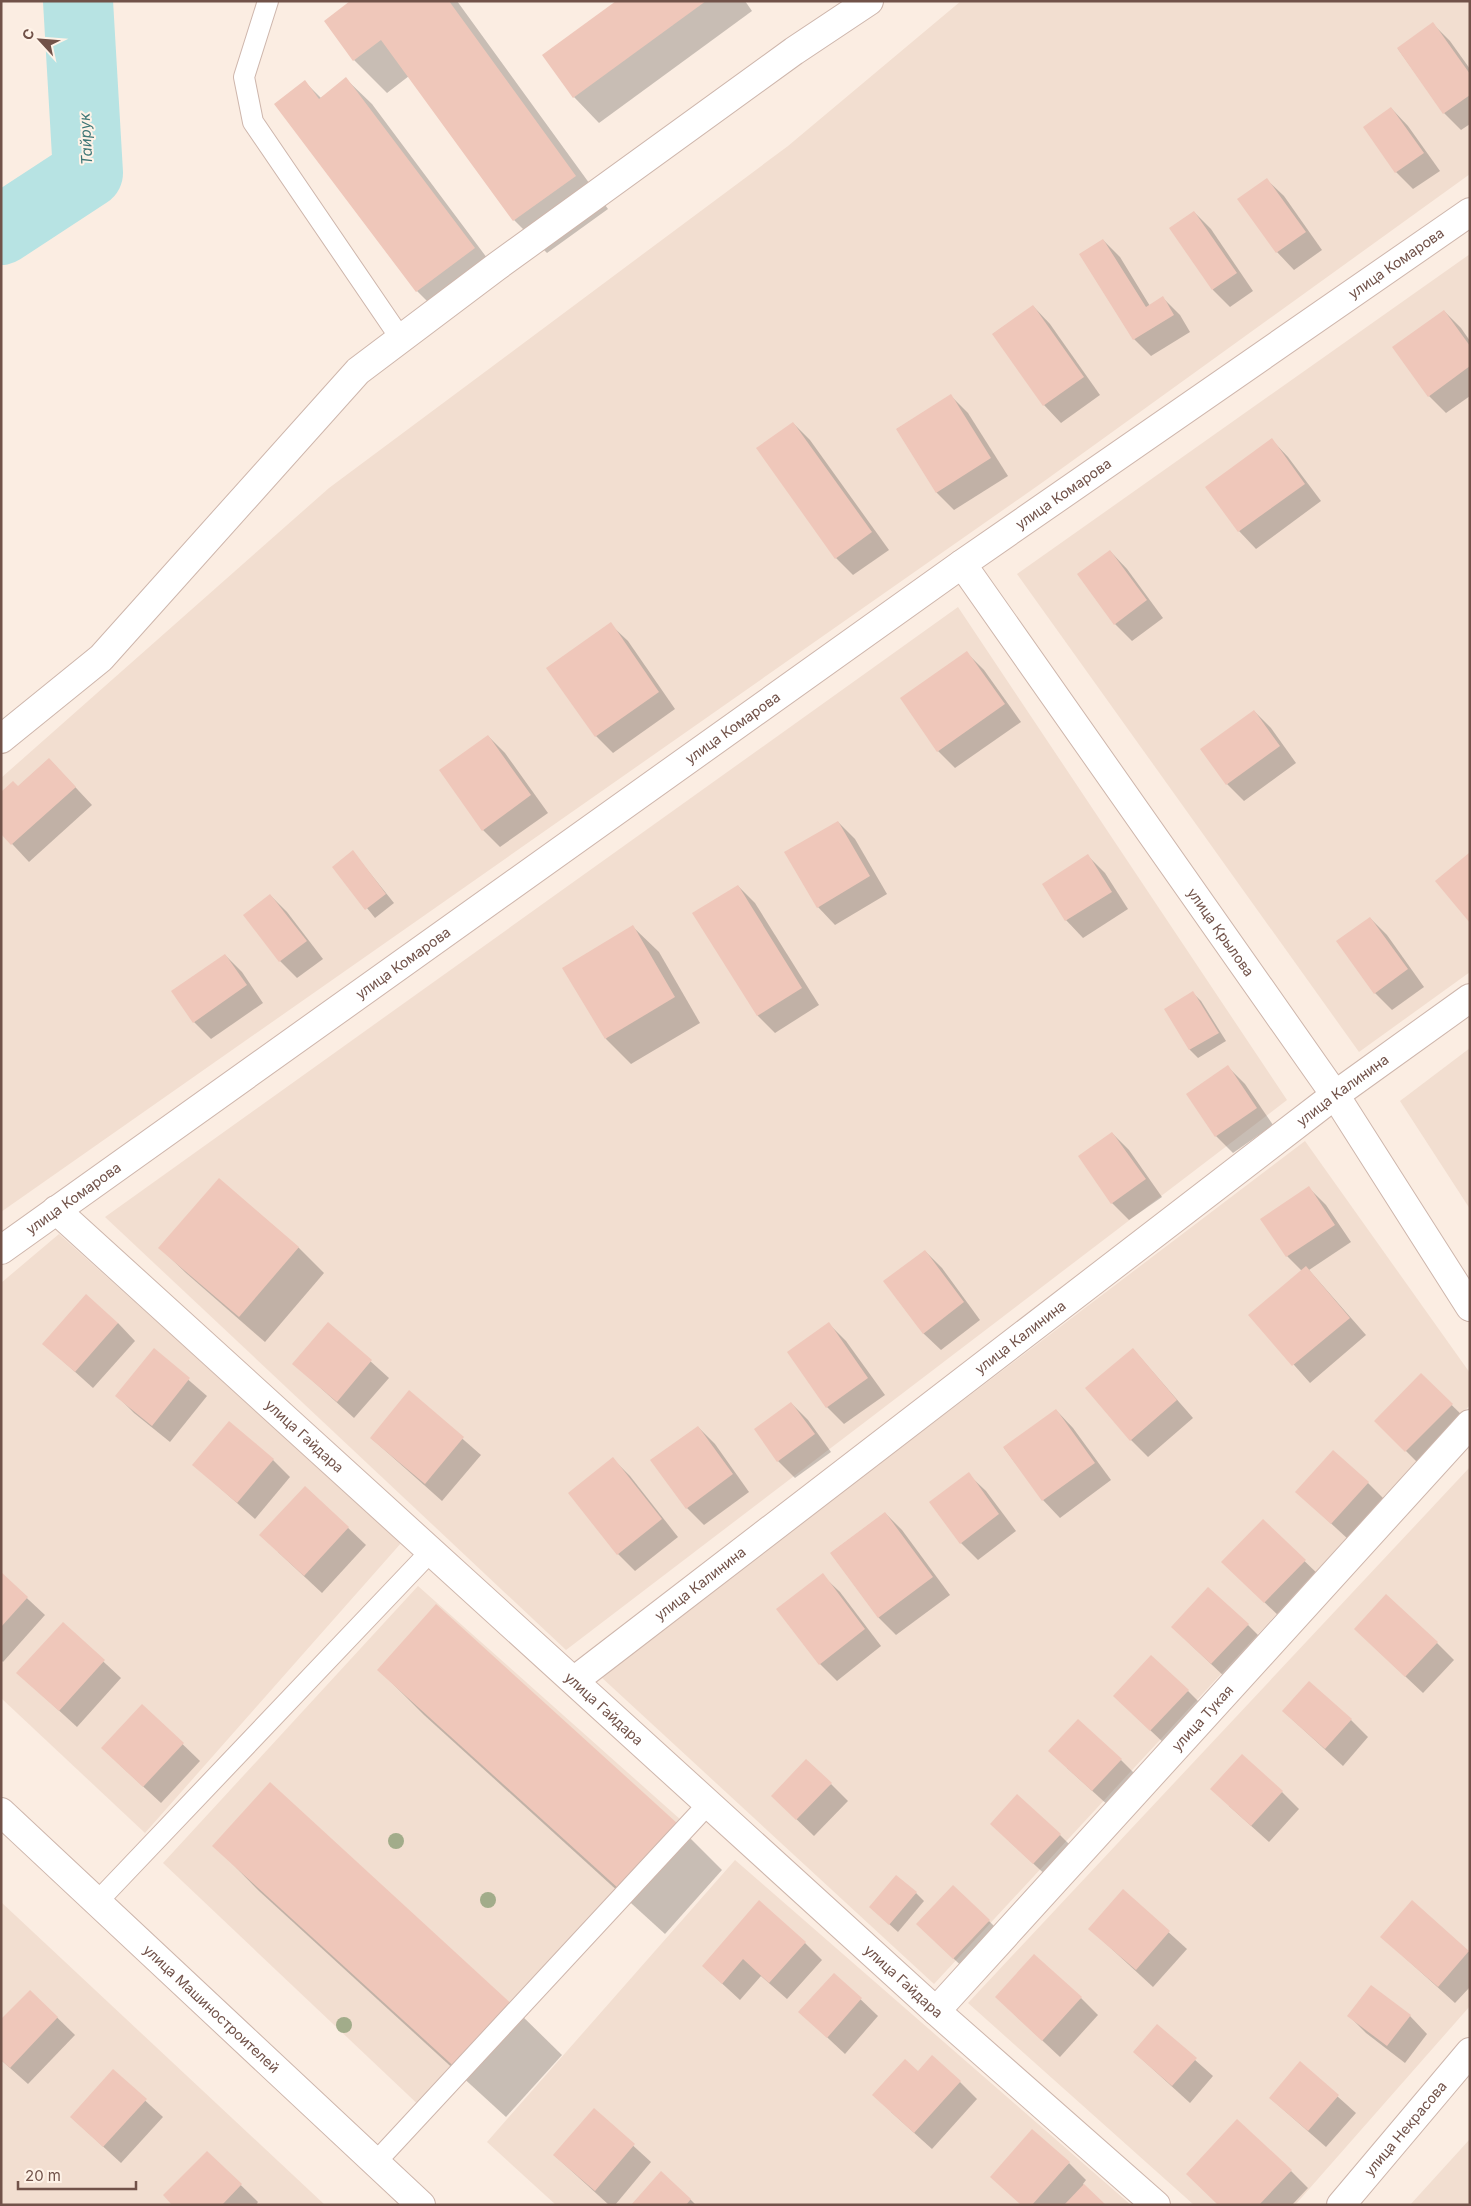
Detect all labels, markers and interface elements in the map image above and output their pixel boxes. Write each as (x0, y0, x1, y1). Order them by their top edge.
north arrow (15, 15, 65, 65)
text: С (18, 26, 38, 42)
water label: Тайрук (75, 112, 96, 166)
street label: улица Комарова (1345, 224, 1447, 302)
street label: улица Комарова (1012, 454, 1114, 532)
street label: улица Комарова (682, 688, 783, 767)
street label: улица Крылова (1184, 884, 1258, 980)
street label: улица Комарова (352, 923, 453, 1002)
street label: улица Калинина (1293, 1050, 1392, 1129)
street label: улица Комарова (22, 1158, 124, 1237)
street label: улица Калинина (971, 1296, 1069, 1377)
street label: улица Гайдара (262, 1396, 348, 1476)
street label: улица Калинина (651, 1543, 749, 1624)
street label: улица Гайдара (562, 1668, 647, 1748)
street label: улица Тукая (1168, 1681, 1236, 1754)
street label: улица Машиностроителей (140, 1941, 283, 2076)
street label: улица Гайдара (861, 1941, 947, 2021)
street label: улица Некрасова (1360, 2077, 1450, 2179)
scale bar (18, 2158, 135, 2190)
text: 20 m (25, 2166, 61, 2185)

